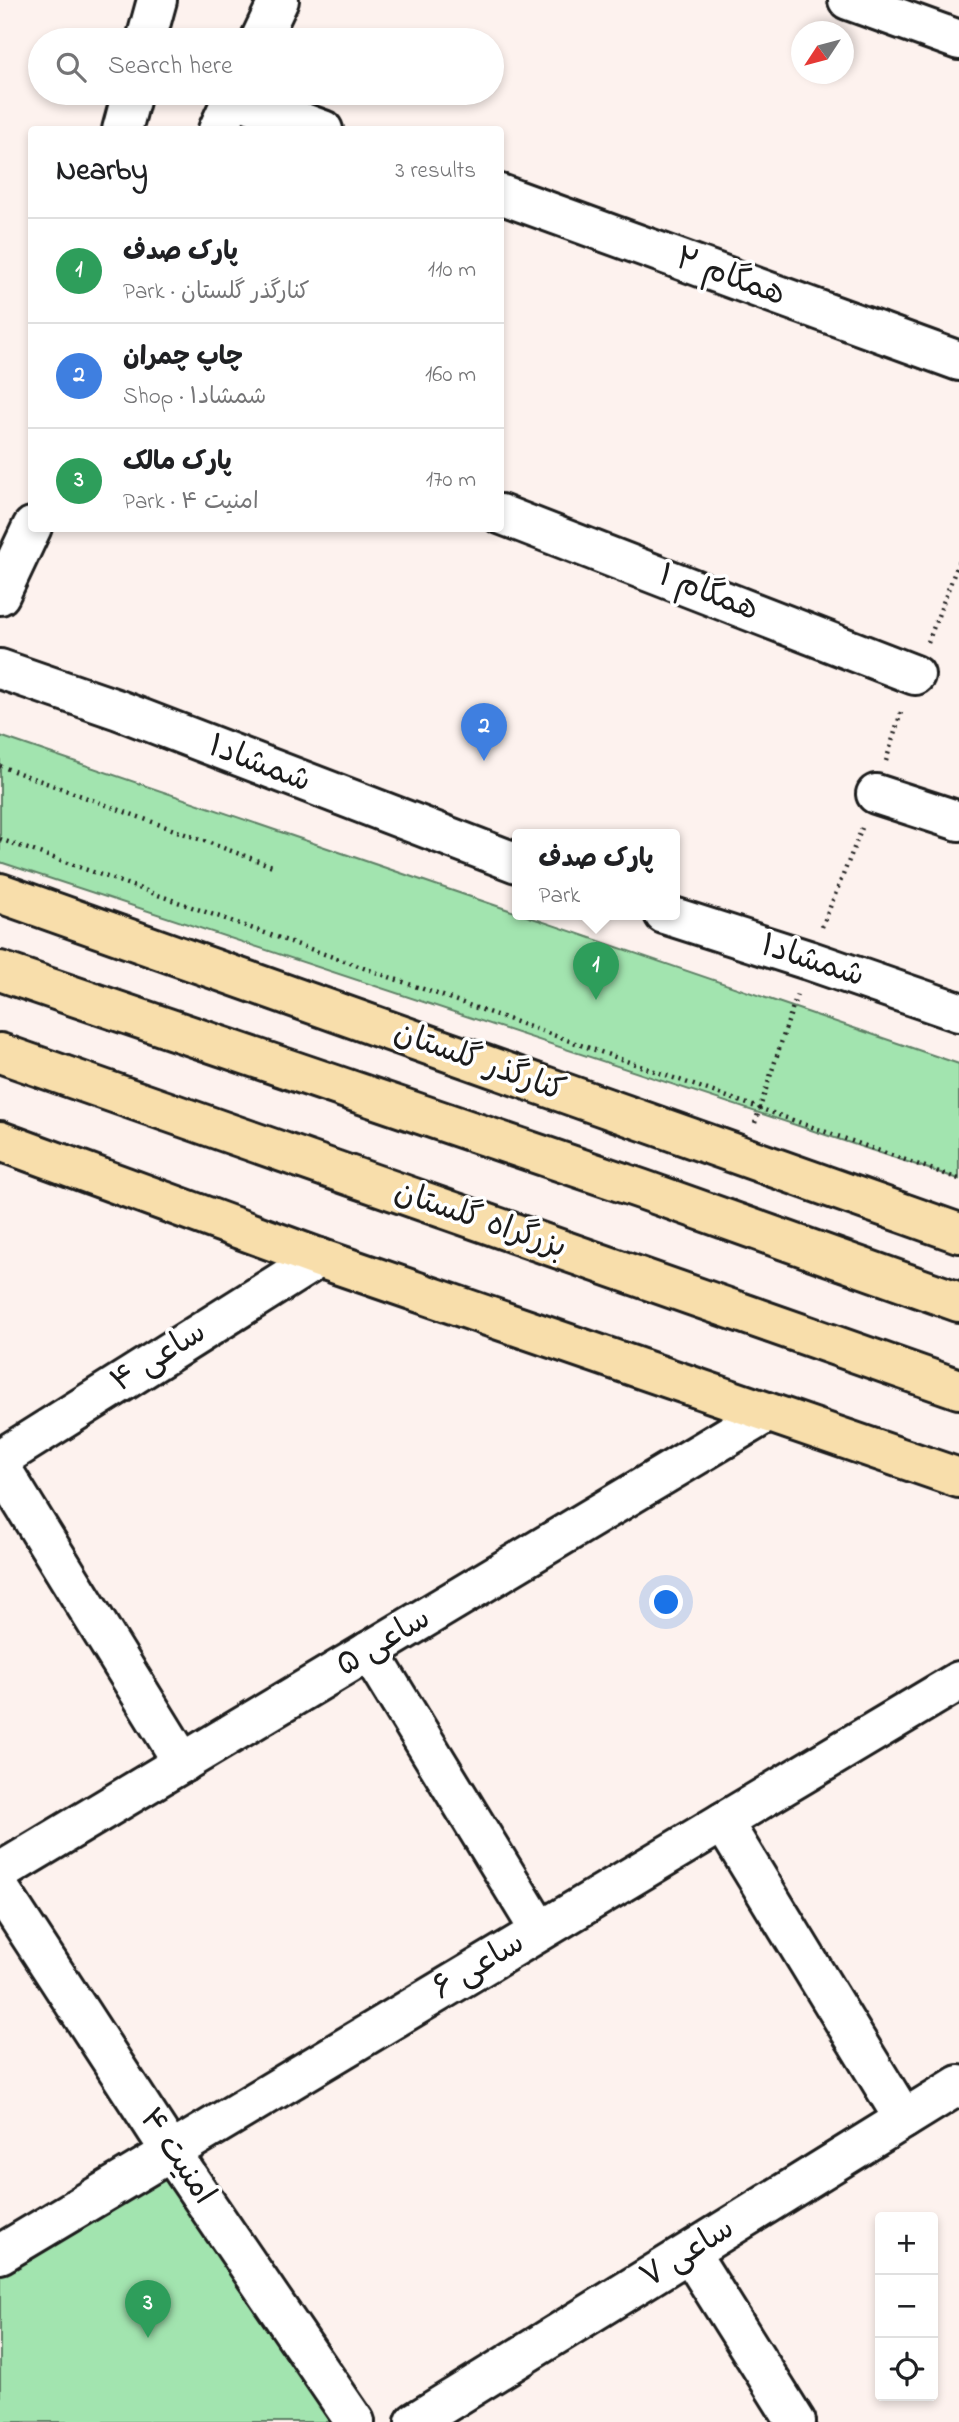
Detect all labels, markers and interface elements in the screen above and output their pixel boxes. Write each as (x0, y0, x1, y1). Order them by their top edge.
north arrow (791, 21, 854, 84)
search box (28, 28, 504, 105)
icon: search (52, 48, 90, 86)
text: Search here (108, 48, 233, 86)
text: Nearby (56, 150, 148, 194)
text: 3 results (395, 155, 476, 188)
text: پارک صدف (123, 234, 238, 272)
street label: همگام ۲ (668, 236, 792, 320)
text: 1 (75, 254, 83, 287)
text: 110 m (428, 254, 476, 287)
text: Park · کنارگذر گلستان (123, 276, 310, 309)
text: چاپ چمران (123, 339, 243, 377)
text: 2 (73, 359, 85, 392)
text: 160 m (425, 359, 476, 392)
text: Shop · شمشاد۱ (123, 381, 266, 414)
text: پارک مالک (123, 444, 232, 482)
text: 3 (74, 464, 84, 497)
text: 170 m (426, 464, 476, 497)
text: Park · امنیت ۴ (123, 486, 259, 519)
street label: همگام ۱ (651, 553, 765, 635)
pin: 2 (461, 703, 507, 761)
street label: شمشاد۱ (201, 724, 317, 806)
popup (512, 829, 680, 920)
text: پارک صدف (539, 841, 653, 879)
text: Park (539, 880, 580, 913)
street label: شمشاد۱ (754, 923, 870, 1001)
pin: 1 (573, 942, 619, 1000)
street label: کنارگذر گلستان (387, 1010, 571, 1116)
street label: بزرگراه گلستان (388, 1170, 572, 1272)
street label: ساعی ۴ (102, 1310, 216, 1406)
your location (649, 1585, 683, 1619)
street label: ساعی ۵ (328, 1596, 440, 1690)
street label: ساعی ۶ (424, 1921, 534, 2013)
street label: امنیت ۴ (126, 2099, 226, 2215)
street label: ساعی ۷ (632, 2207, 744, 2301)
map controls (875, 2212, 938, 2401)
button: + (875, 2212, 938, 2275)
button: − (875, 2275, 938, 2338)
pin: 3 (125, 2280, 171, 2338)
button: locate (875, 2338, 938, 2401)

